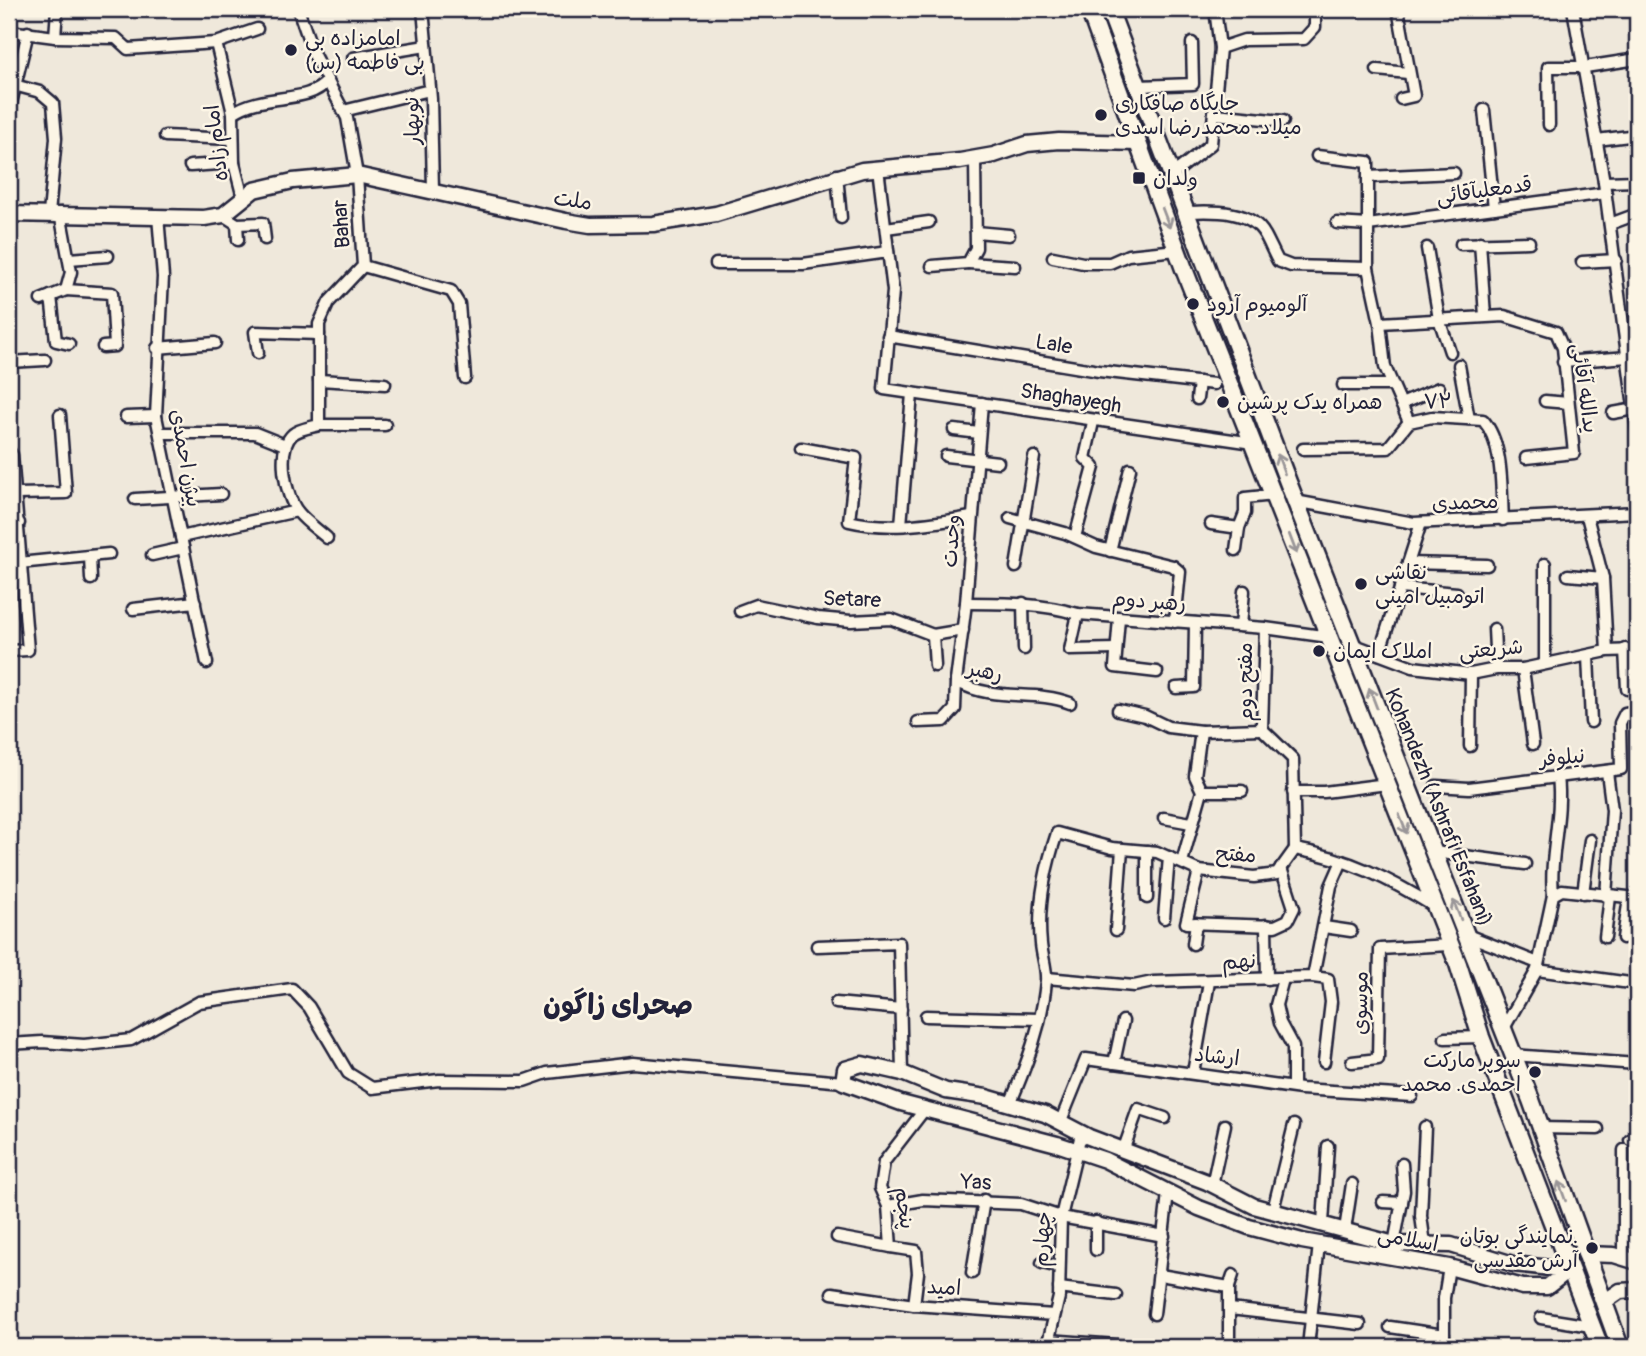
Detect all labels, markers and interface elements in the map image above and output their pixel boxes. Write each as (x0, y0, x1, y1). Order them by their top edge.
place label: امامزاده بی بی فاطمه (س) (305, 25, 425, 76)
marker: امامزاده بی بی فاطمه (س) (283, 42, 299, 58)
place label: جایگاه صافکاری میلاد. محمدرضا اسدی (1115, 90, 1302, 141)
street label: نوبهار (398, 96, 427, 147)
street label: امام زاده (198, 103, 237, 183)
marker: جایگاه صافکاری میلاد. محمدرضا اسدی (1093, 107, 1109, 123)
place label: ولدان (1153, 165, 1198, 192)
marker: ولدان (1131, 170, 1147, 186)
street label: قدمعلیآقائی (1434, 170, 1534, 211)
street label: ملت (552, 184, 594, 217)
street label: Bahar (326, 198, 357, 249)
one-way arrow (1160, 207, 1173, 229)
place label: آلومیوم آرود (1207, 291, 1308, 320)
marker: آلومیوم آرود (1185, 296, 1201, 312)
street label: Lale (1033, 328, 1075, 361)
street label: یدالله آقائی (1565, 341, 1604, 435)
street label: Shaghayegh (1018, 377, 1123, 420)
street label: ۷۲ (1423, 388, 1453, 415)
place label: همراه یدک پرشین (1237, 389, 1383, 416)
marker: همراه یدک پرشین (1215, 394, 1231, 410)
street label: بیژن احمدی (164, 407, 207, 509)
one-way arrow (1274, 453, 1286, 475)
street label: محمدی (1431, 488, 1499, 517)
street label: وحدت (936, 514, 967, 569)
one-way arrow (1288, 533, 1301, 555)
place label: نقاشی اتومبیل امینی (1375, 559, 1485, 610)
marker: نقاشی اتومبیل امینی (1353, 576, 1369, 592)
street label: Setare (822, 585, 882, 614)
street label: رهبر دوم (1111, 585, 1187, 620)
street label: شریعتی (1458, 633, 1524, 666)
place label: املاک ایمان (1333, 638, 1432, 665)
street label: مفتح دوم (1232, 642, 1261, 722)
marker: املاک ایمان (1311, 643, 1327, 659)
street label: رهبر (963, 654, 1005, 688)
street label: Kohandezh (Ashrafi Esfahani) (1378, 684, 1499, 930)
one-way arrow (1365, 688, 1378, 710)
street label: نیلوفر (1536, 742, 1586, 773)
one-way arrow (1398, 813, 1411, 835)
street label: مفتح (1215, 840, 1257, 869)
one-way arrow (1449, 899, 1462, 921)
street label: نهم (1221, 947, 1257, 978)
street label: موسوی (1346, 971, 1375, 1035)
district label: صحرای زاگون (543, 987, 693, 1023)
street label: ارشاد (1193, 1041, 1241, 1072)
place label: سوپر مارکت احمدی. محمد (1401, 1047, 1521, 1098)
marker: سوپر مارکت احمدی. محمد (1527, 1064, 1543, 1080)
street label: Yas (959, 1168, 992, 1197)
one-way arrow (1555, 1181, 1568, 1203)
street label: پنجم (886, 1185, 921, 1231)
street label: چهارم (1028, 1211, 1059, 1268)
street label: اسلامی (1375, 1221, 1440, 1258)
place label: نمایندگی بوتان. آرش مقدسی (1459, 1223, 1579, 1274)
marker: نمایندگی بوتان. آرش مقدسی (1584, 1240, 1600, 1256)
street label: امید (926, 1273, 962, 1302)

